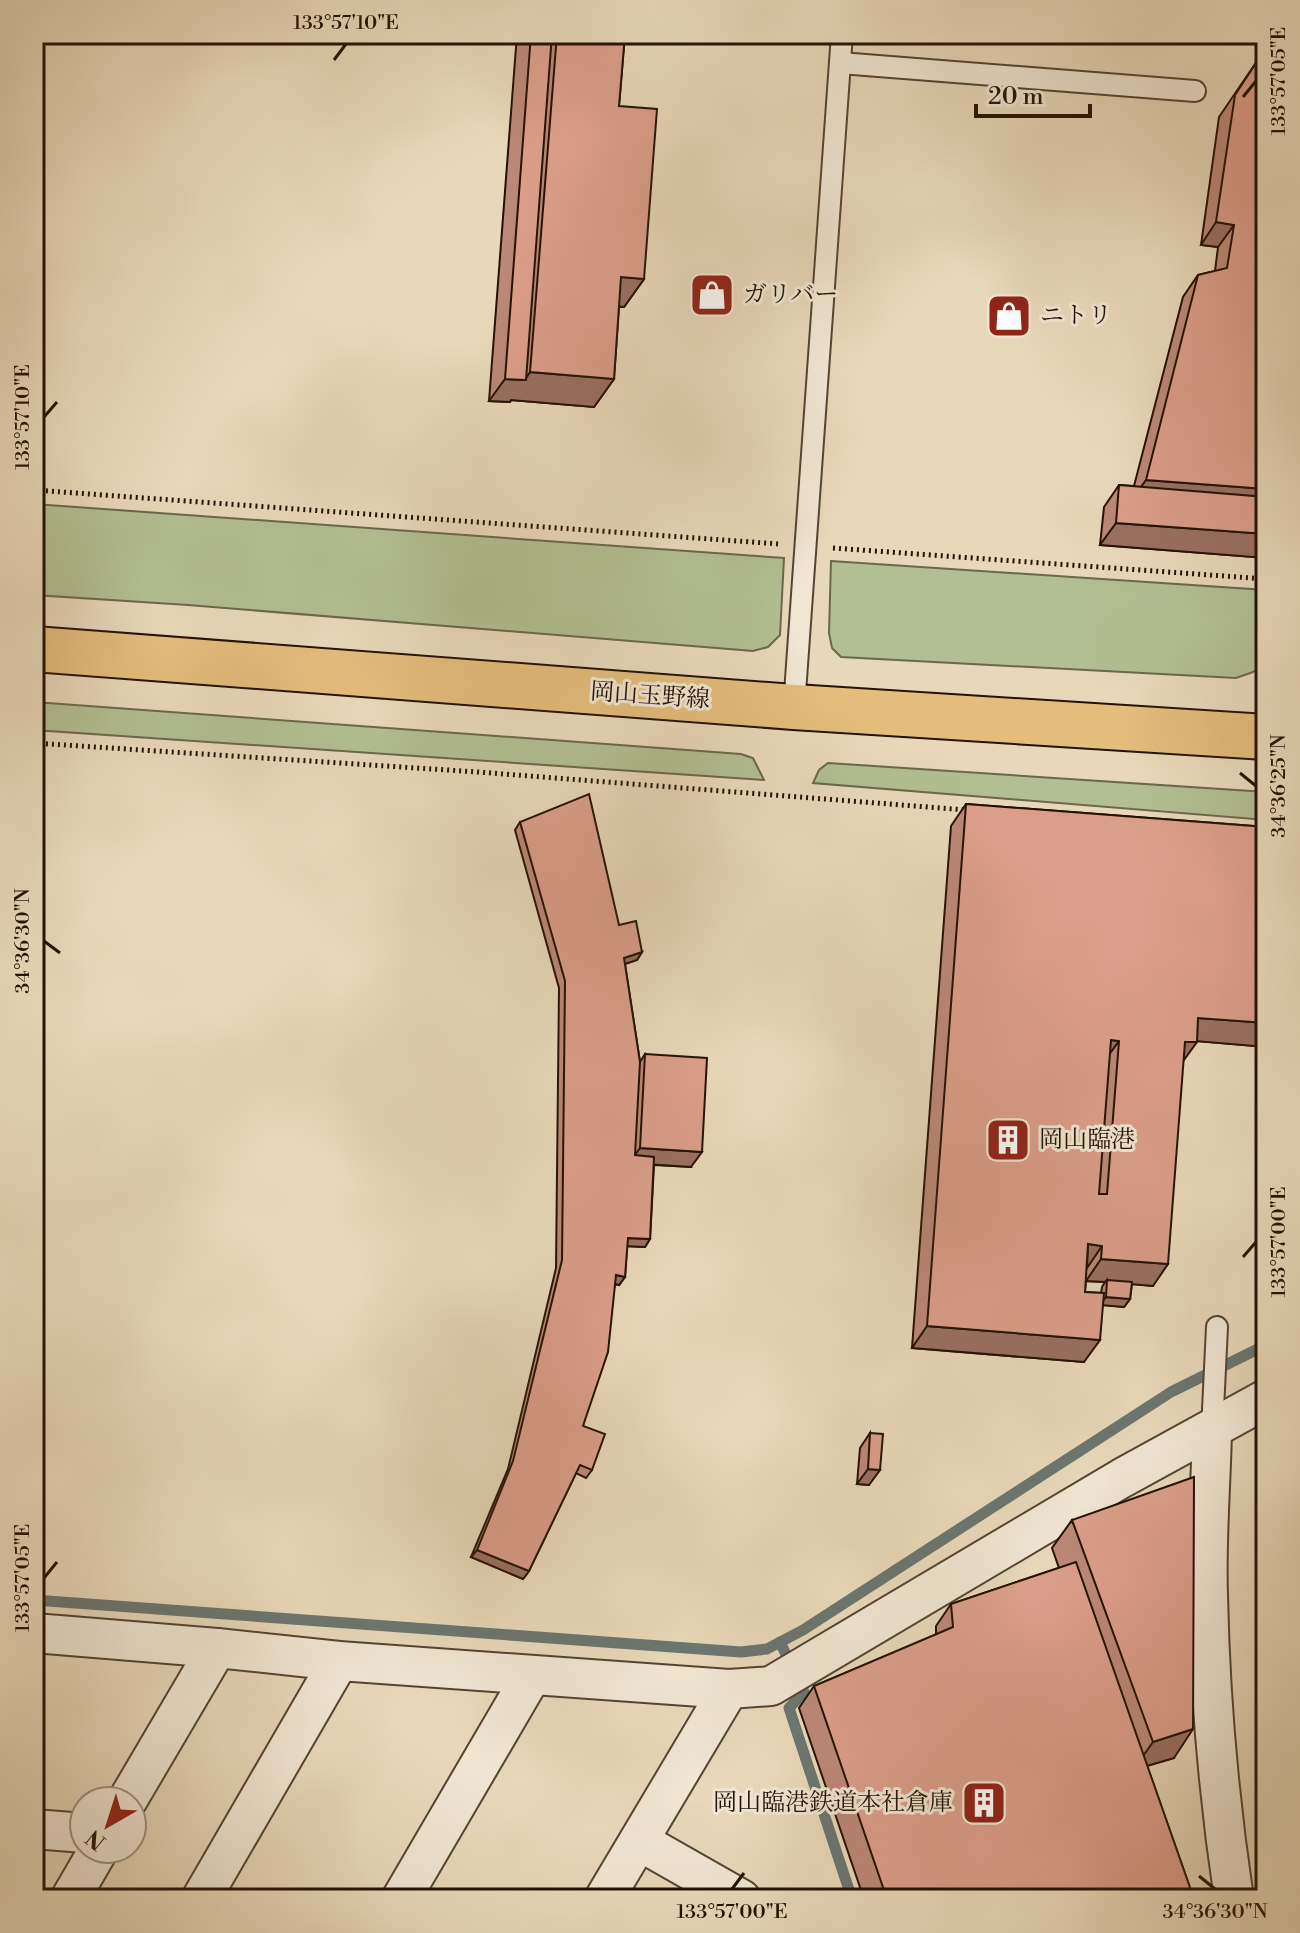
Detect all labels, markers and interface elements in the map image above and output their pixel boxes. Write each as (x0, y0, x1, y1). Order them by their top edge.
text: 133°57'10"E (293, 11, 399, 36)
text: 133°57'05"E (1267, 27, 1292, 135)
scale bar (976, 68, 1090, 118)
text: 20 m (988, 82, 1044, 112)
shop icon: ガリバー (688, 271, 736, 319)
place label: ガリバー (743, 280, 838, 310)
shop icon: ニトリ (985, 292, 1033, 340)
place label: ニトリ (1040, 301, 1112, 331)
text: 133°57'10"E (11, 364, 36, 470)
street label: 岡山玉野線 (589, 677, 711, 715)
text: 34°36'25"N (1267, 734, 1292, 838)
text: 34°36'30"N (11, 888, 36, 994)
building icon: 岡山臨港 (984, 1116, 1032, 1164)
place label: 岡山臨港 (1039, 1125, 1135, 1155)
text: 133°57'00"E (1267, 1186, 1292, 1298)
text: 133°57'05"E (11, 1524, 36, 1632)
building icon: 岡山臨港鉄道本社倉庫 (960, 1779, 1008, 1827)
north arrow (68, 1785, 148, 1865)
place label: 岡山臨港鉄道本社倉庫 (713, 1788, 953, 1818)
text: N (81, 1823, 112, 1855)
text: 133°57'00"E (676, 1900, 788, 1925)
text: 34°36'30"N (1162, 1900, 1268, 1925)

